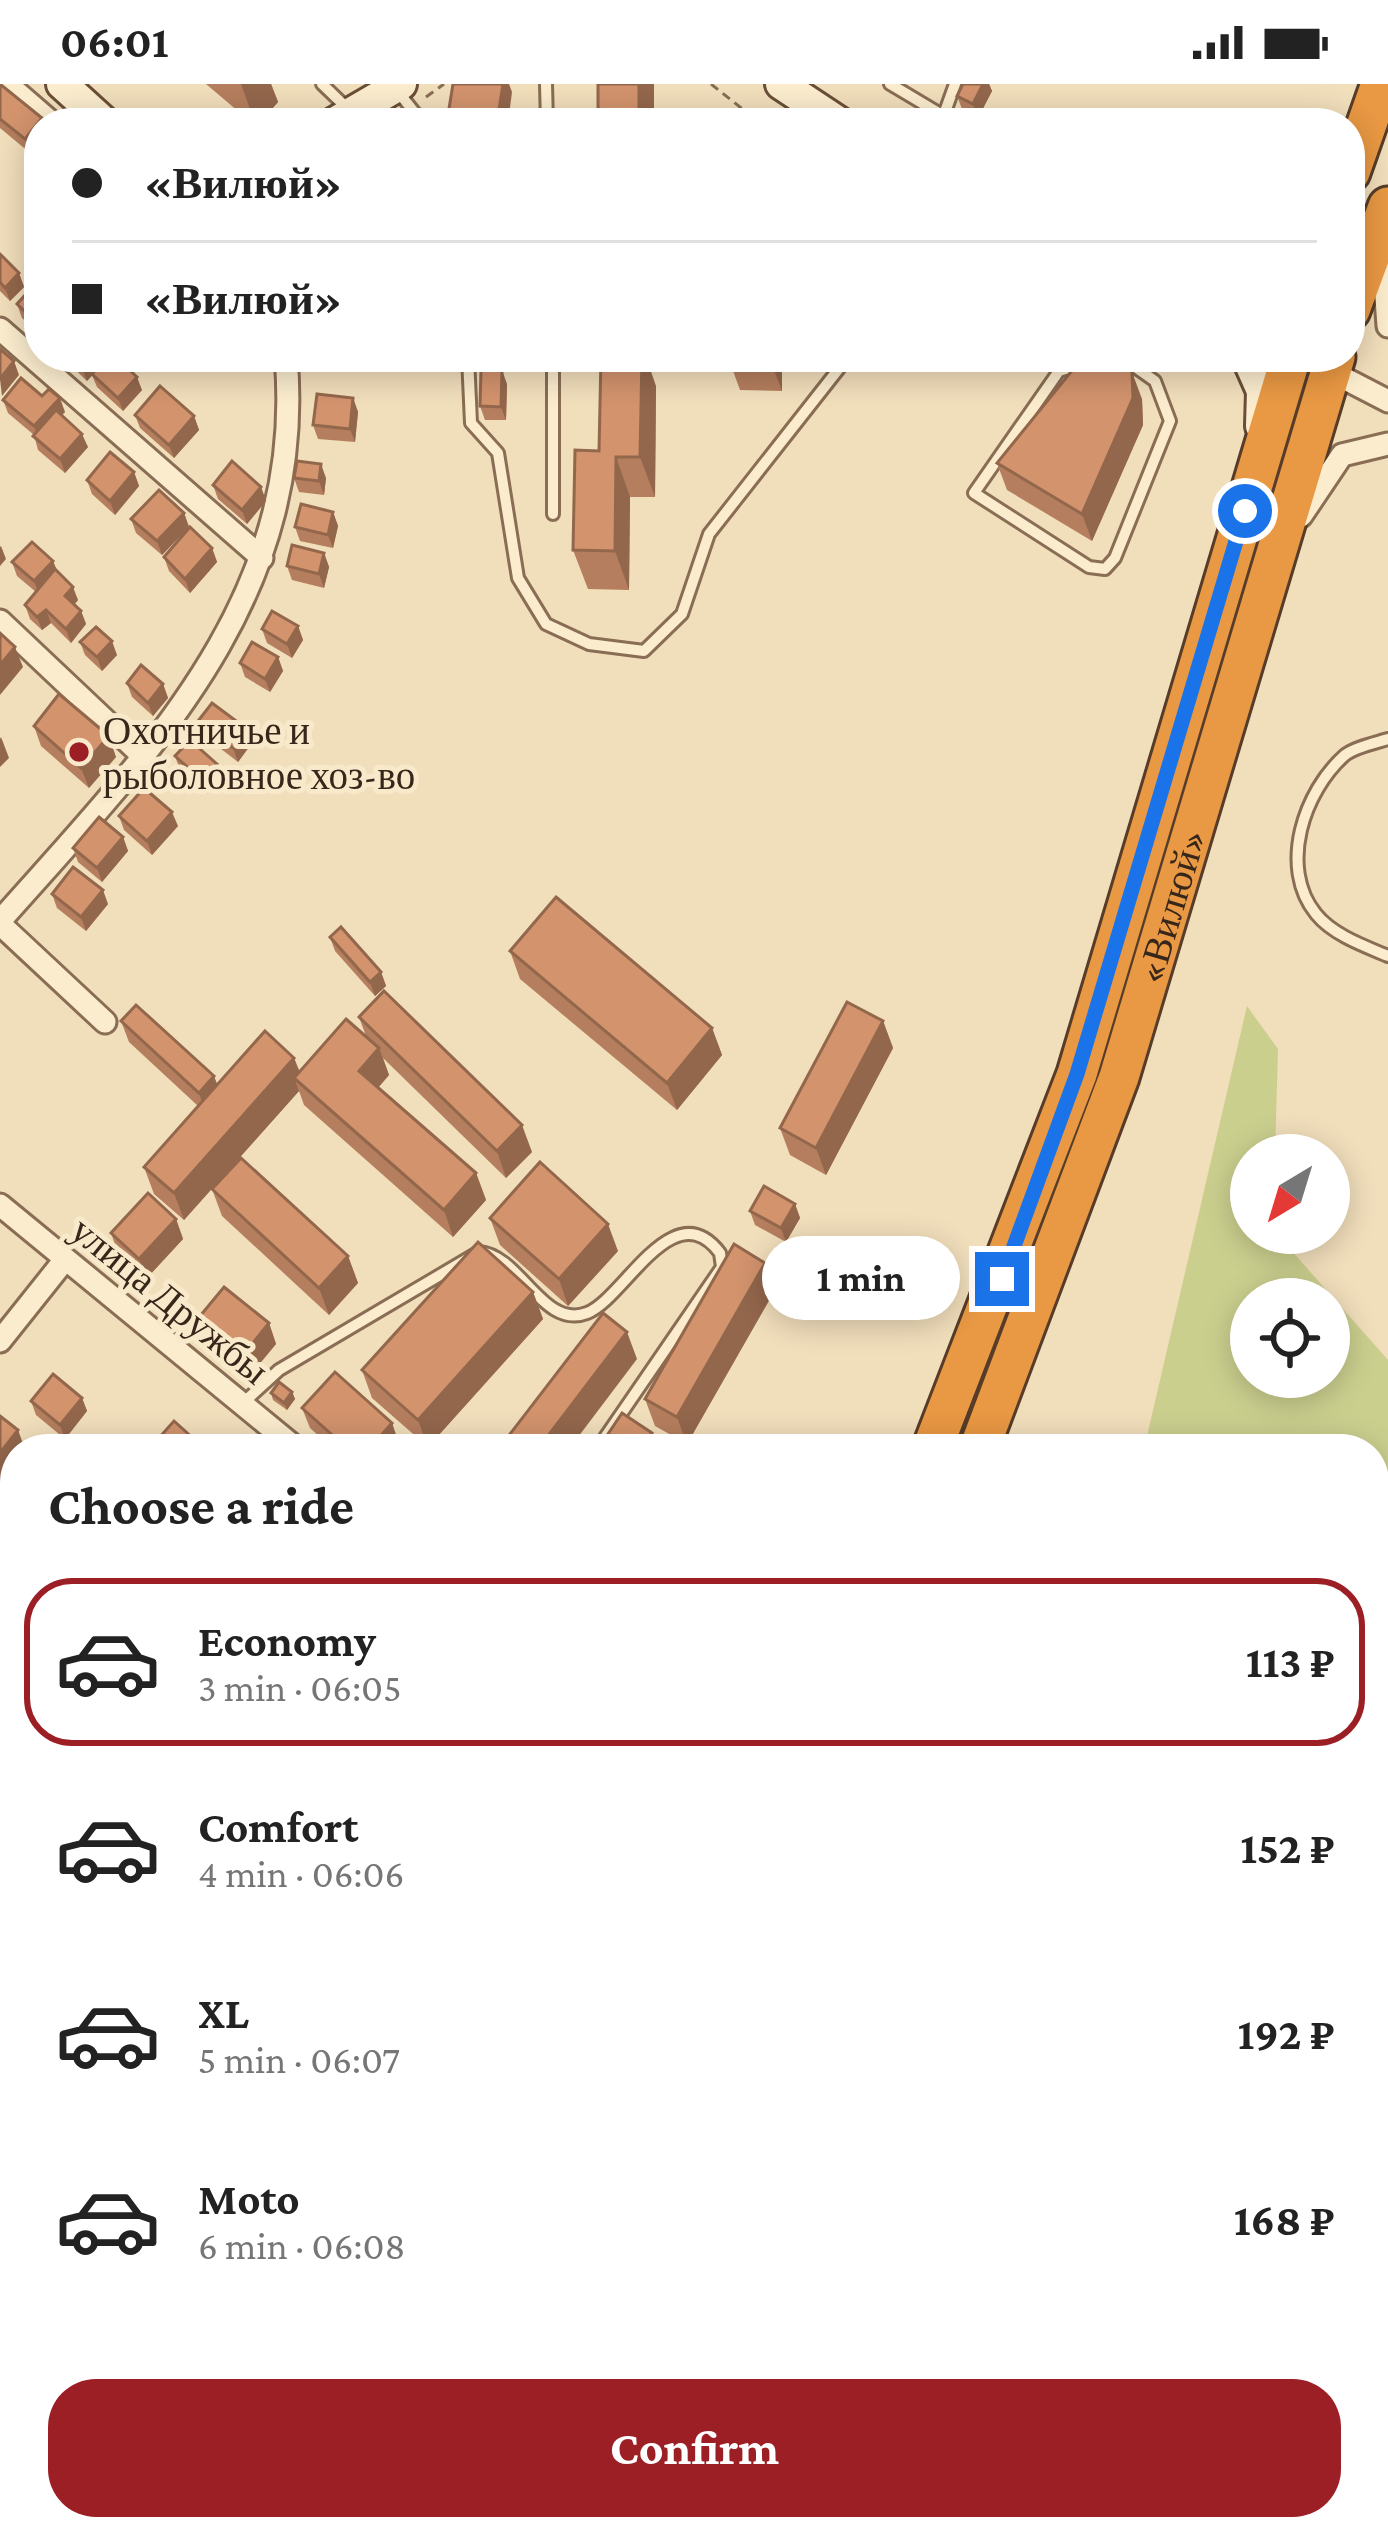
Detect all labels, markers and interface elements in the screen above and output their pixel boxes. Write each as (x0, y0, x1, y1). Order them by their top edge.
text: 06:01 (60, 17, 169, 67)
text: «Вилюй» (144, 158, 342, 208)
text: «Вилюй» (144, 274, 342, 324)
route start (1218, 484, 1272, 538)
place label: Охотничье и рыболовное хоз-во (103, 709, 415, 798)
marker: Охотничье и рыболовное хоз-во (66, 739, 92, 765)
street label: «Вилюй» (1127, 824, 1214, 988)
north arrow (1230, 1134, 1350, 1254)
map controls (1230, 1134, 1350, 1398)
street label: улица Дружбы (62, 1208, 277, 1393)
callout: 1 min (762, 1237, 960, 1321)
route end (975, 1252, 1029, 1306)
text: 1 min (817, 1256, 905, 1299)
button: locate (1230, 1278, 1350, 1398)
text: Choose a ride (48, 1476, 354, 1536)
icon: car (54, 1608, 162, 1716)
text: Economy (198, 1616, 376, 1666)
text: 113 ₽ (1246, 1637, 1335, 1687)
text: 3 min · 06:05 (198, 1666, 402, 1709)
icon: car (54, 1794, 162, 1902)
text: Comfort (198, 1802, 359, 1852)
text: 152 ₽ (1240, 1823, 1335, 1873)
text: 4 min · 06:06 (198, 1852, 404, 1895)
icon: car (54, 1980, 162, 2088)
text: XL (198, 1988, 249, 2038)
text: 192 ₽ (1237, 2009, 1335, 2059)
text: 5 min · 06:07 (198, 2038, 400, 2081)
icon: car (54, 2166, 162, 2274)
text: Moto (198, 2174, 300, 2224)
text: 168 ₽ (1234, 2195, 1335, 2245)
text: 6 min · 06:08 (198, 2224, 405, 2267)
button: Confirm (48, 2379, 1341, 2517)

